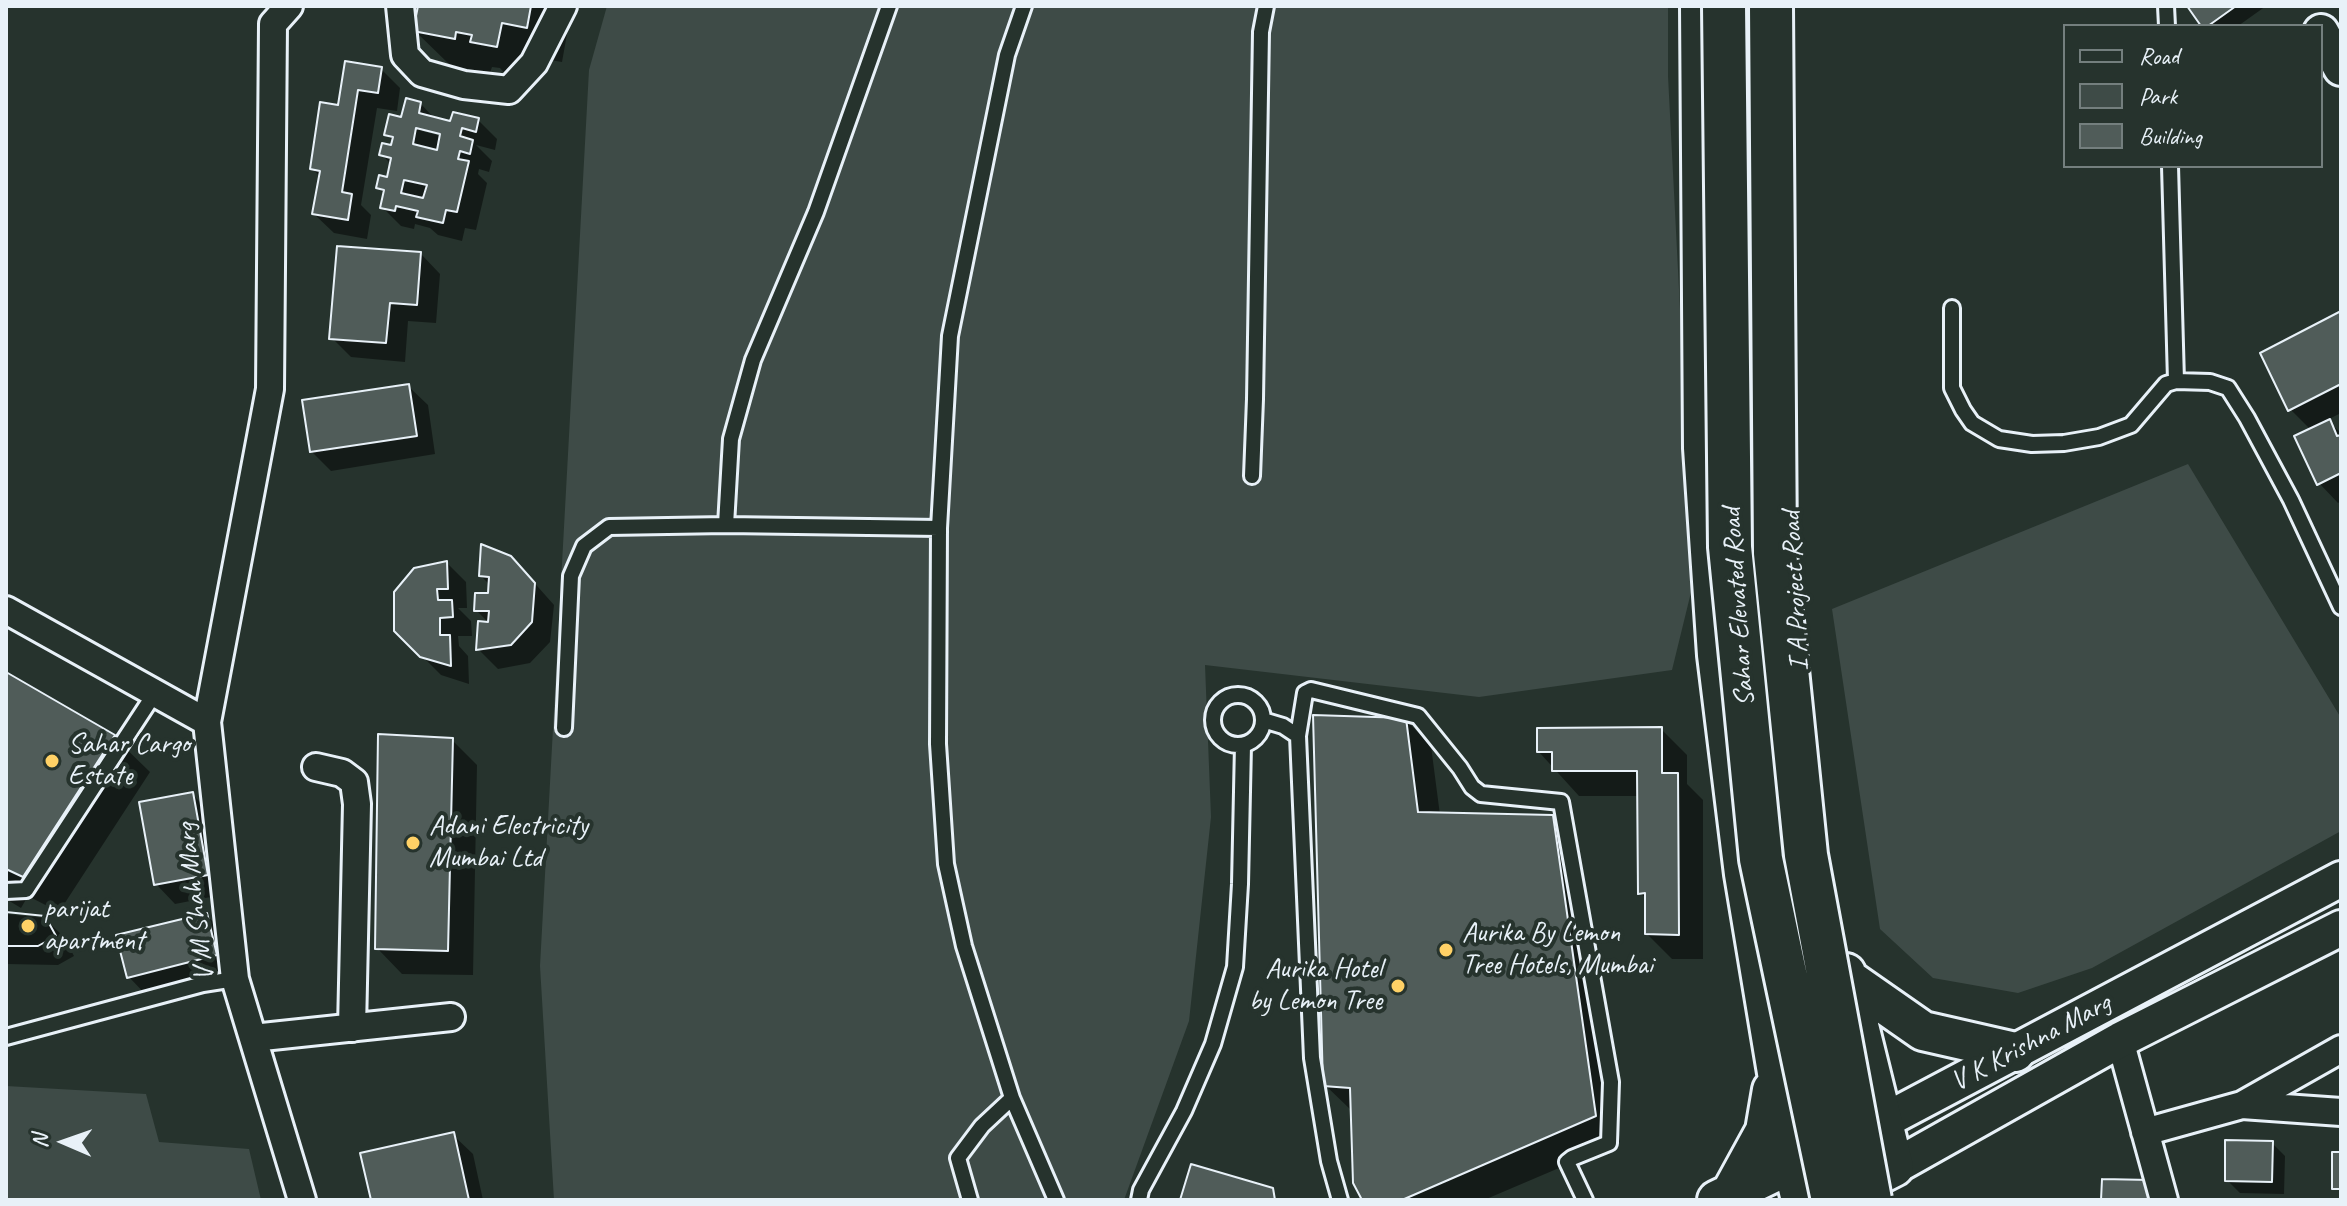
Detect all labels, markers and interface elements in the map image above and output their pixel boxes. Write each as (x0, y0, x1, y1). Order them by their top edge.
legend (2063, 24, 2323, 168)
text: Road (2139, 41, 2179, 71)
text: Park (2139, 81, 2177, 111)
text: Building (2139, 121, 2202, 151)
street label: Sahar Elevated Road (1715, 507, 1763, 707)
street label: I A Project Road (1775, 510, 1817, 672)
place label: Sahar Cargo Estate (68, 728, 190, 794)
marker: Sahar Cargo Estate (43, 752, 61, 770)
place label: Adani Electricity Mumbai Ltd (429, 810, 588, 876)
street label: V M Shah Marg (170, 821, 222, 983)
marker: Adani Electricity Mumbai Ltd (404, 834, 422, 852)
place label: parijat apartment (44, 893, 144, 959)
marker: parijat apartment (19, 917, 37, 935)
place label: Aurika By Lemon Tree Hotels, Mumbai (1462, 917, 1653, 983)
marker: Aurika By Lemon Tree Hotels, Mumbai (1437, 941, 1455, 959)
place label: Aurika Hotel by Lemon Tree (1249, 953, 1382, 1019)
marker: Aurika Hotel by Lemon Tree (1389, 977, 1407, 995)
street label: V K Krishna Marg (1945, 987, 2117, 1099)
north arrow (24, 1102, 104, 1182)
text: N (26, 1134, 54, 1148)

